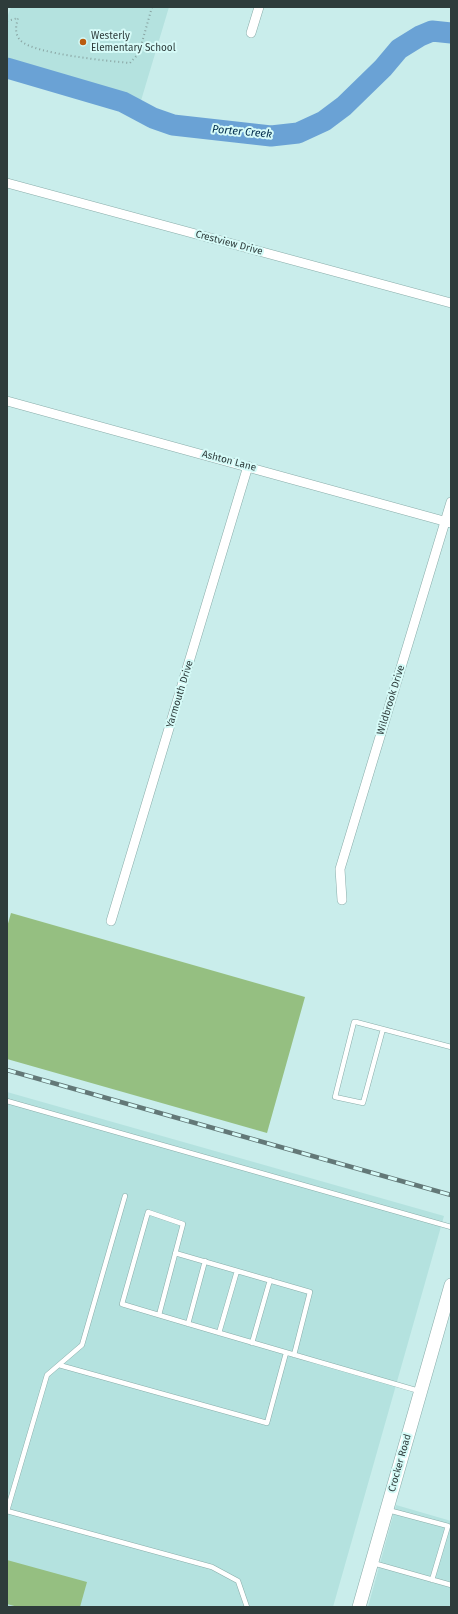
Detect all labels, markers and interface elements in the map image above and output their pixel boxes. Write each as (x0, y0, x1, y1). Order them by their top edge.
place label: Westerly Elementary School (91, 30, 176, 54)
marker: Westerly Elementary School (78, 37, 88, 47)
water label: Porter Creek (212, 123, 272, 141)
street label: Crestview Drive (194, 228, 264, 258)
street label: Ashton Lane (201, 448, 257, 474)
street label: Yarmouth Drive (164, 659, 196, 729)
street label: Wildbrook Drive (375, 664, 407, 736)
street label: Crocker Road (386, 1433, 414, 1493)

